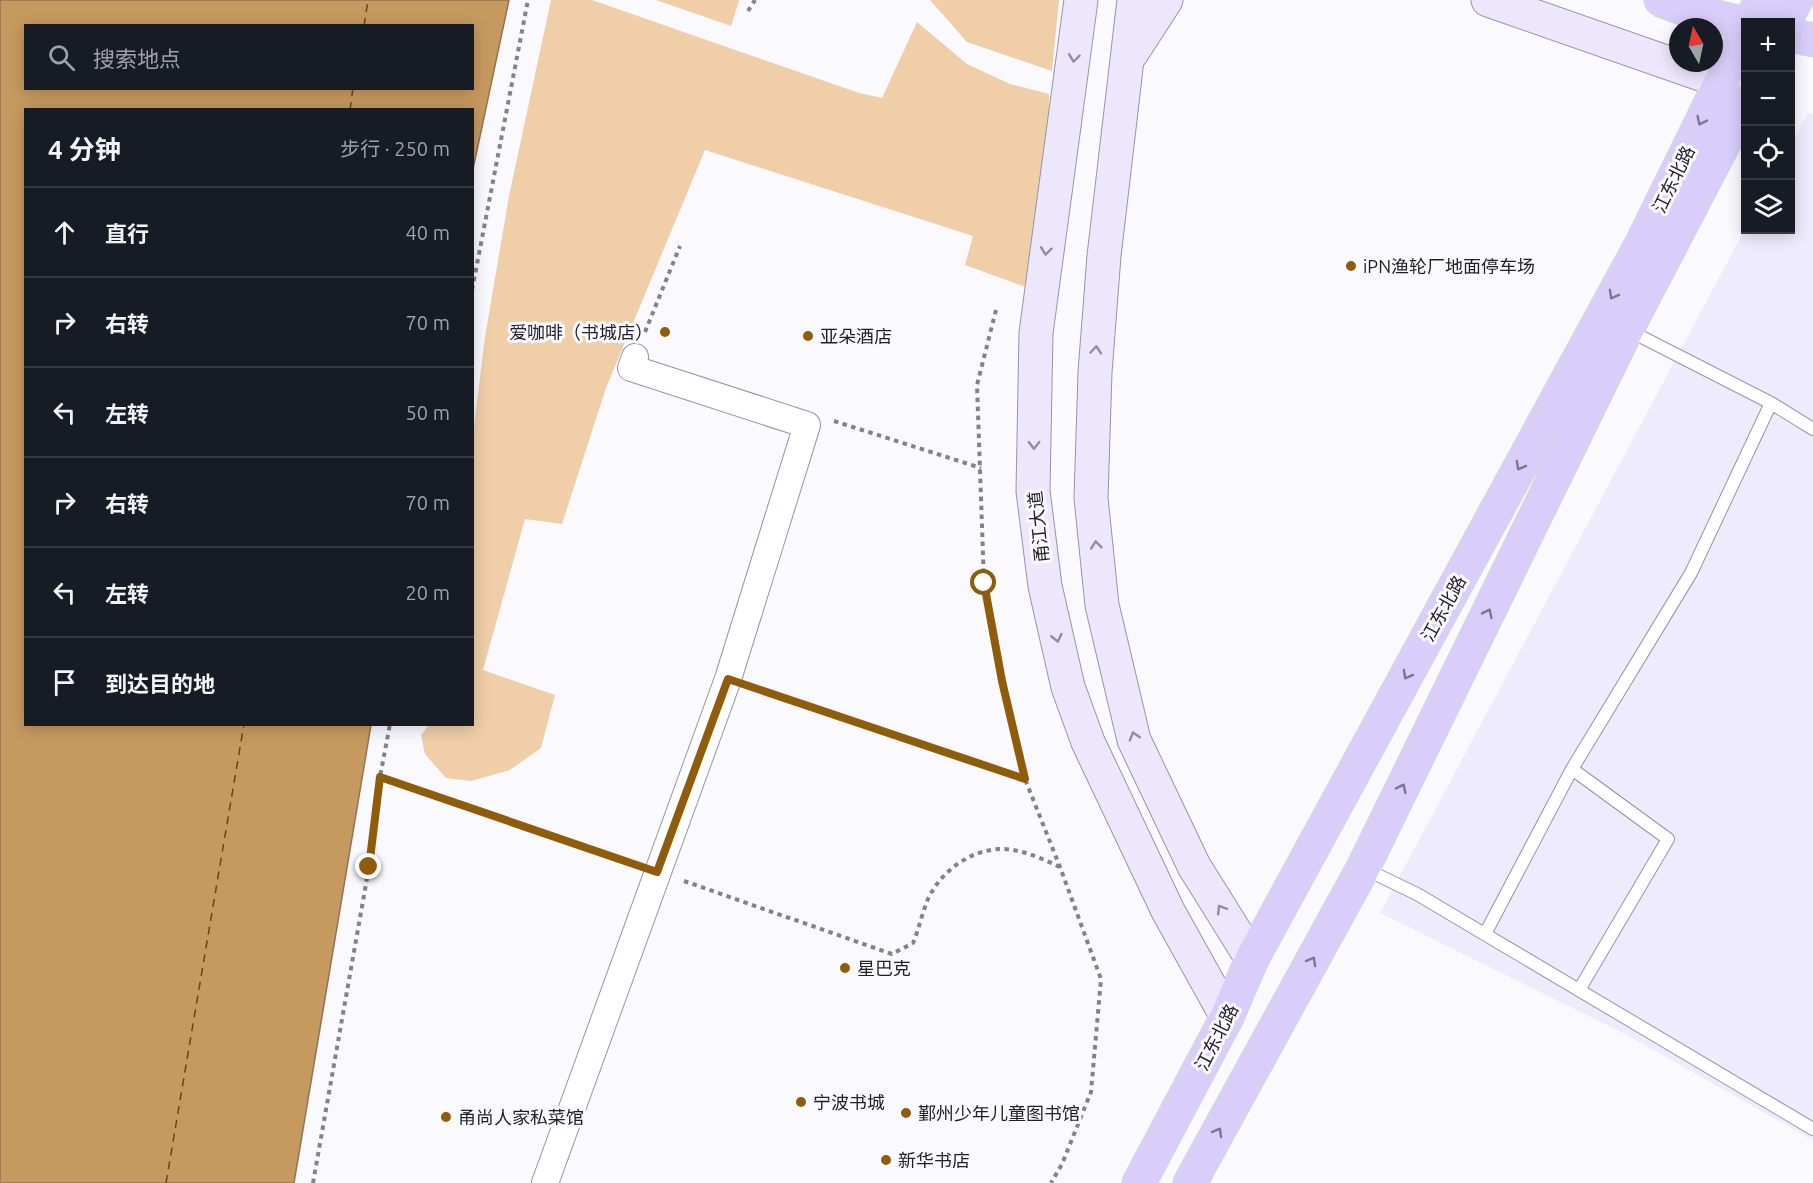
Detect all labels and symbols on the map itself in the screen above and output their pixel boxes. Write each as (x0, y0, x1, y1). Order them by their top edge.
north arrow (1669, 18, 1723, 72)
one-way arrow (1068, 53, 1080, 63)
one-way arrow (1697, 115, 1709, 126)
street label: 江东北路 (1648, 142, 1698, 216)
one-way arrow (1040, 246, 1053, 256)
place label: iPN渔轮厂地面停车场 (1363, 256, 1535, 276)
marker: iPN渔轮厂地面停车场 (1344, 259, 1358, 273)
one-way arrow (1609, 289, 1620, 299)
place label: 爱咖啡（书城店） (509, 322, 653, 342)
marker: 爱咖啡（书城店） (658, 325, 672, 339)
place label: 亚朵酒店 (820, 326, 892, 346)
marker: 亚朵酒店 (801, 329, 815, 343)
one-way arrow (1089, 346, 1102, 355)
one-way arrow (1028, 441, 1040, 450)
one-way arrow (1516, 460, 1527, 471)
street label: 甬江大道 (1024, 490, 1052, 564)
one-way arrow (1090, 540, 1103, 549)
route start (970, 569, 996, 595)
street label: 江东北路 (1417, 572, 1469, 644)
one-way arrow (1480, 608, 1492, 619)
one-way arrow (1049, 633, 1062, 643)
one-way arrow (1403, 668, 1414, 679)
one-way arrow (1129, 731, 1141, 742)
one-way arrow (1394, 783, 1406, 794)
route end (355, 853, 381, 879)
one-way arrow (1218, 905, 1229, 916)
one-way arrow (1304, 957, 1316, 967)
place label: 星巴克 (857, 958, 911, 978)
marker: 星巴克 (838, 961, 852, 975)
street label: 江东北路 (1191, 1000, 1241, 1074)
place label: 宁波书城 (813, 1092, 885, 1112)
marker: 宁波书城 (794, 1095, 808, 1109)
place label: 鄞州少年儿童图书馆 (918, 1103, 1080, 1123)
marker: 鄞州少年儿童图书馆 (899, 1106, 913, 1120)
place label: 甬尚人家私菜馆 (458, 1107, 584, 1127)
marker: 甬尚人家私菜馆 (439, 1110, 453, 1124)
one-way arrow (1211, 1128, 1222, 1138)
place label: 新华书店 (898, 1150, 970, 1170)
marker: 新华书店 (879, 1153, 893, 1167)

